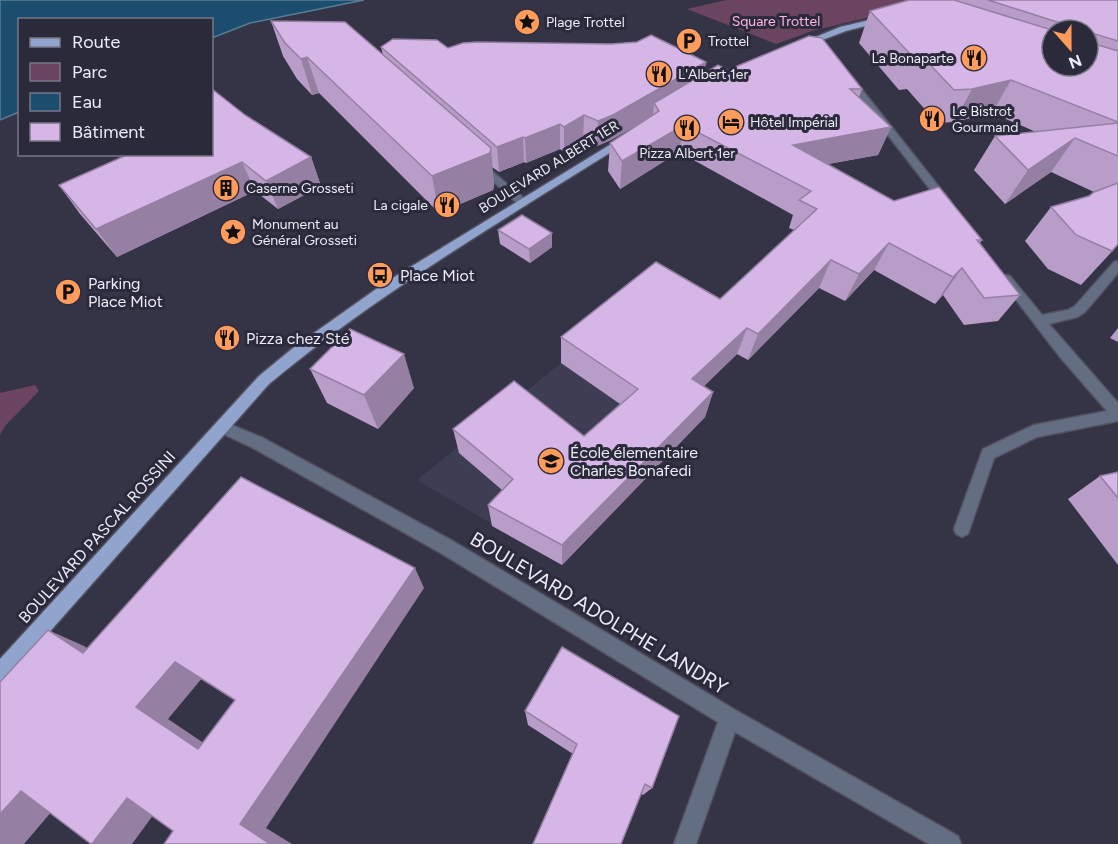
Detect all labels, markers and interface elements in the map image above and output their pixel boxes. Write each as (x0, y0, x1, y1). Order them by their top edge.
place icon: Plage Trottel (512, 7, 542, 37)
park label: Square Trottel (732, 13, 820, 30)
place label: Plage Trottel (546, 14, 625, 31)
legend (18, 18, 213, 156)
north arrow (1040, 18, 1100, 78)
parking icon: Trottel (674, 26, 704, 56)
text: Route (72, 31, 121, 53)
place label: Trottel (708, 33, 749, 50)
restaurant icon: La Bonaparte (959, 43, 989, 73)
place label: La Bonaparte (871, 50, 954, 67)
text: N (1066, 50, 1084, 73)
restaurant icon: L'Albert 1er (644, 59, 674, 89)
text: Parc (72, 61, 108, 83)
place label: L'Albert 1er (678, 66, 748, 83)
text: Eau (72, 91, 102, 113)
place label: Le Bistrot Gourmand (952, 103, 1018, 136)
restaurant icon: Le Bistrot Gourmand (917, 104, 947, 134)
hotel icon: Hôtel Impérial (716, 107, 746, 137)
restaurant icon: Pizza Albert 1er (672, 113, 702, 143)
place label: Hôtel Impérial (750, 114, 838, 131)
street label: BOULEVARD ALBERT 1ER (476, 117, 622, 217)
text: Bâtiment (72, 121, 145, 143)
place label: Pizza Albert 1er (639, 145, 735, 162)
building icon: Caserne Grosseti (211, 173, 241, 203)
place label: Caserne Grosseti (246, 180, 354, 197)
restaurant icon: La cigale (432, 190, 462, 220)
place label: La cigale (373, 197, 428, 214)
place label: Monument au Général Grosseti (252, 216, 357, 249)
place icon: Monument au Général Grosseti (218, 217, 248, 247)
bus stop icon: Place Miot (365, 260, 395, 290)
place label: Place Miot (400, 266, 475, 285)
place label: Parking Place Miot (88, 274, 163, 311)
parking icon: Parking Place Miot (53, 277, 83, 307)
restaurant icon: Pizza chez Sté (212, 323, 242, 353)
place label: Pizza chez Sté (246, 329, 350, 348)
place label: École élementaire Charles Bonafedi (570, 443, 698, 480)
school or university icon: École élementaire Charles Bonafedi (536, 446, 566, 476)
street label: BOULEVARD PASCAL ROSSINI (15, 447, 179, 627)
street label: BOULEVARD ADOLPHE LANDRY (466, 526, 732, 700)

